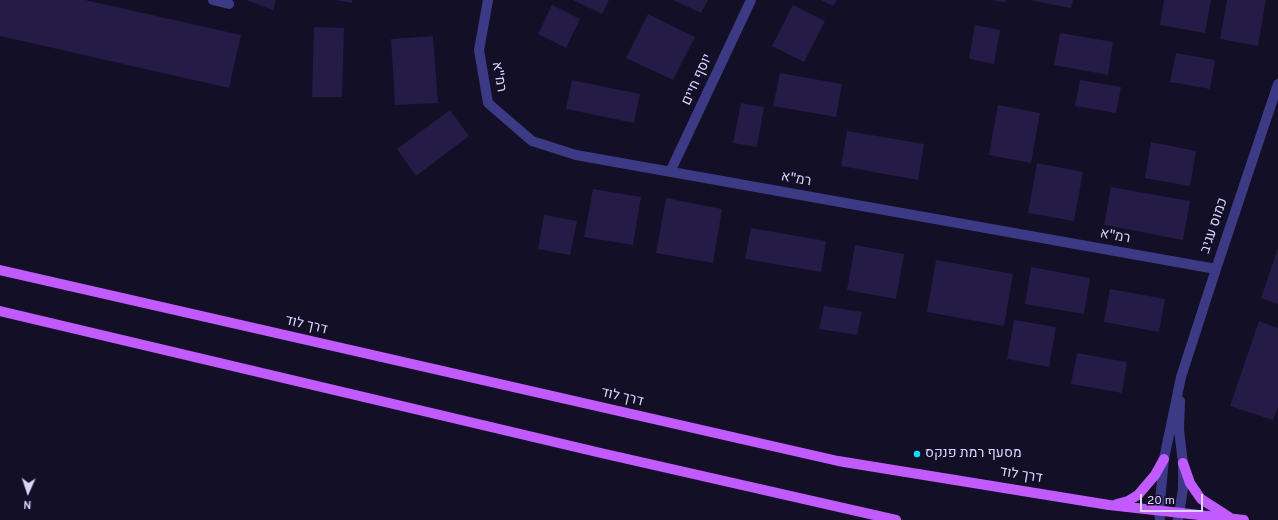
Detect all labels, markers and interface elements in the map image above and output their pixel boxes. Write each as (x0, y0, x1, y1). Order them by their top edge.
street label: יוסף חיים (679, 52, 717, 108)
street label: רמ"א (487, 60, 509, 94)
street label: רמ"א (780, 169, 812, 191)
street label: כמוס עגיב (1198, 196, 1232, 256)
street label: רמ"א (1099, 226, 1131, 248)
street label: דרך לוד (283, 313, 329, 339)
street label: דרך לוד (599, 385, 645, 411)
place label: מסעף רמת פנקס (925, 446, 1022, 462)
marker: מסעף רמת פנקס (912, 449, 922, 459)
street label: דרך לוד (998, 464, 1044, 488)
north arrow (8, 472, 48, 512)
scale bar (1142, 486, 1205, 512)
text: 20 m (1147, 493, 1175, 509)
text: N (23, 497, 32, 511)

